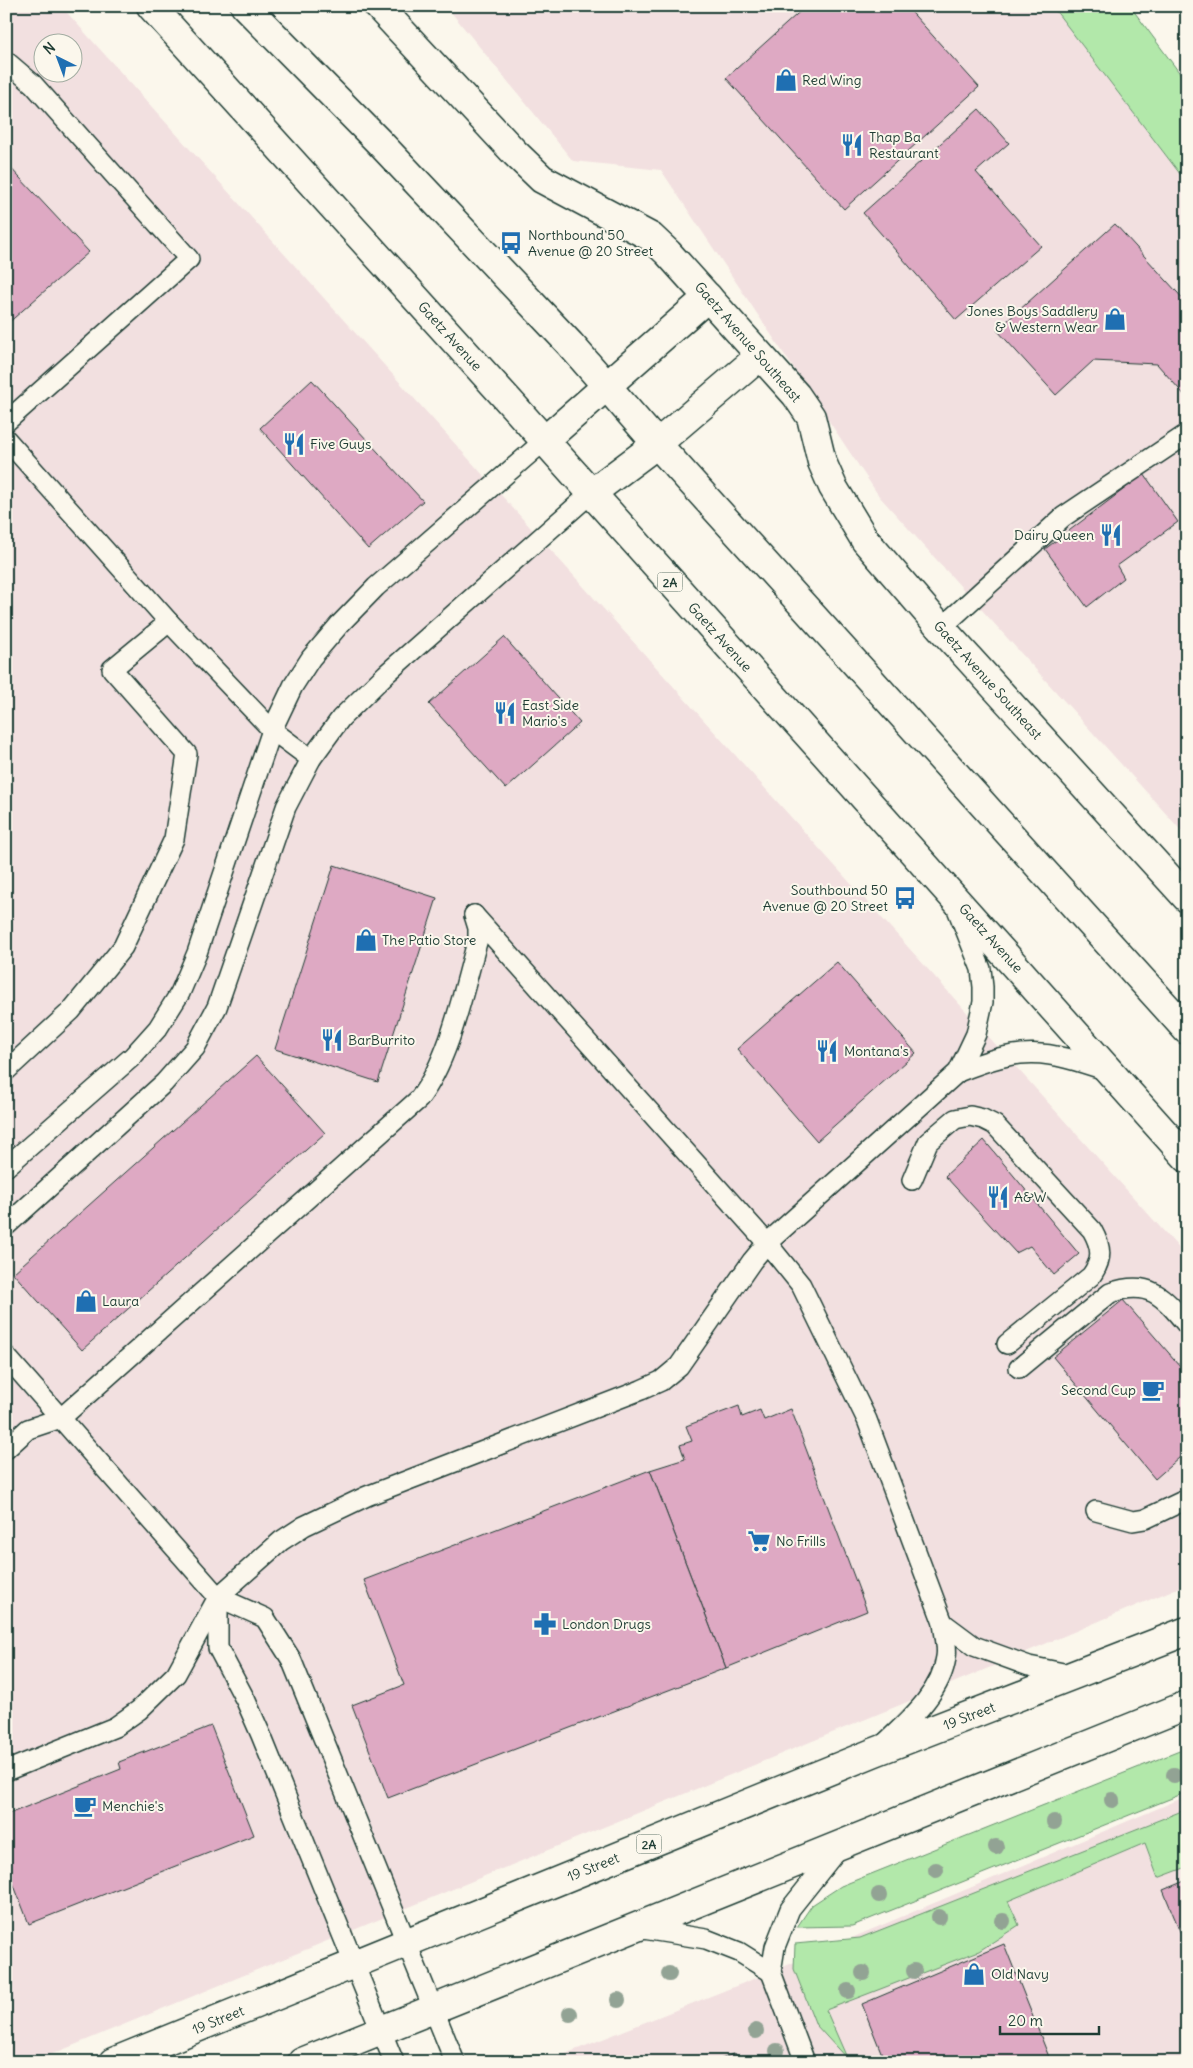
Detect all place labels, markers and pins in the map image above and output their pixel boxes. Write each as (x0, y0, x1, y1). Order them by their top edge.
shop icon: Red Wing (773, 67, 799, 93)
place label: Red Wing (802, 71, 862, 89)
place label: Thap Ba Restaurant (869, 128, 939, 162)
restaurant icon: Thap Ba Restaurant (839, 132, 865, 158)
place label: Northbound 50 Avenue @ 20 Street (528, 226, 653, 260)
bus stop icon: Northbound 50 Avenue @ 20 Street (498, 230, 524, 256)
place label: Jones Boys Saddlery & Western Wear (966, 302, 1098, 336)
shop icon: Jones Boys Saddlery & Western Wear (1102, 306, 1128, 332)
restaurant icon: Five Guys (281, 431, 307, 457)
place label: Five Guys (310, 435, 371, 453)
restaurant icon: Dairy Queen (1098, 522, 1124, 548)
place label: Dairy Queen (1014, 526, 1094, 544)
place label: East Side Mario's (522, 696, 579, 730)
restaurant icon: East Side Mario's (492, 700, 518, 726)
place label: Southbound 50 Avenue @ 20 Street (763, 881, 888, 915)
bus stop icon: Southbound 50 Avenue @ 20 Street (892, 885, 918, 911)
shop icon: The Patio Store (353, 927, 379, 953)
place label: The Patio Store (382, 931, 476, 949)
restaurant icon: BarBurrito (319, 1027, 345, 1053)
place label: BarBurrito (348, 1031, 415, 1049)
restaurant icon: Montana's (814, 1038, 840, 1064)
place label: Montana's (844, 1042, 909, 1060)
restaurant icon: A&W (985, 1184, 1011, 1210)
place label: A&W (1014, 1188, 1047, 1206)
shop icon: Laura (73, 1288, 99, 1314)
place label: Laura (102, 1292, 139, 1310)
cafe icon: Second Cup (1140, 1377, 1166, 1403)
place label: Second Cup (1061, 1381, 1136, 1399)
supermarket icon: No Frills (746, 1528, 772, 1554)
place label: No Frills (776, 1532, 826, 1550)
pharmacy icon: London Drugs (532, 1611, 558, 1637)
place label: London Drugs (562, 1615, 651, 1633)
cafe icon: Menchie's (72, 1793, 98, 1819)
place label: Menchie's (102, 1797, 164, 1815)
shop icon: Old Navy (961, 1961, 987, 1987)
place label: Old Navy (991, 1965, 1049, 1983)

